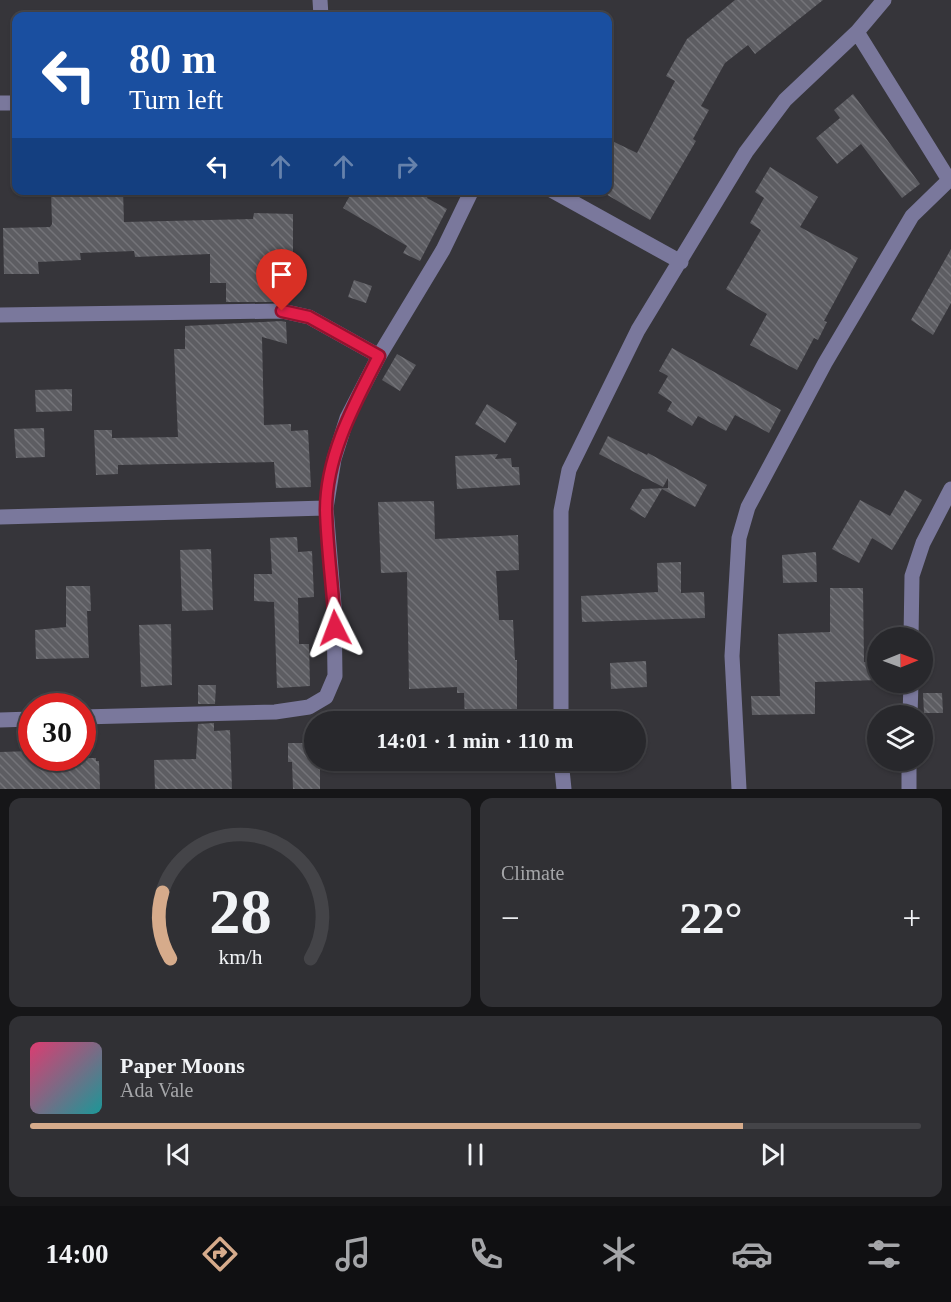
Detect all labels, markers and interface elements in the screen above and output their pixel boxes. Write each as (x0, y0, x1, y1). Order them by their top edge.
icon: left (30, 36, 108, 114)
text: 80 m (129, 36, 217, 82)
text: Turn left (129, 85, 223, 115)
icon: left (201, 150, 234, 183)
icon: ahead (264, 150, 297, 183)
icon: ahead (327, 150, 360, 183)
icon: right (390, 150, 423, 183)
pin (256, 249, 307, 311)
icon: arrive (265, 258, 298, 291)
position arrow (303, 596, 367, 660)
north arrow (867, 627, 933, 693)
map controls (867, 627, 933, 771)
speed limit sign: 30 (18, 693, 96, 771)
button: layers (867, 705, 933, 771)
text: 14:01 · 1 min · 110 m (377, 728, 573, 753)
text: Climate (501, 862, 564, 884)
text: 28 (209, 877, 271, 946)
text: 22° (680, 893, 743, 943)
text: − (501, 900, 520, 936)
text: + (902, 900, 921, 936)
text: km/h (218, 946, 262, 970)
text: Paper Moons (120, 1053, 245, 1078)
text: Ada Vale (120, 1079, 194, 1101)
icon: previous (162, 1138, 195, 1171)
icon: pause (459, 1138, 492, 1171)
icon: next (756, 1138, 789, 1171)
icon: directions (199, 1233, 241, 1275)
icon: music (332, 1233, 374, 1275)
icon: phone (465, 1233, 507, 1275)
icon: climate (598, 1233, 640, 1275)
icon: car (731, 1233, 773, 1275)
icon: filters (863, 1233, 905, 1275)
text: 14:00 (45, 1239, 108, 1269)

